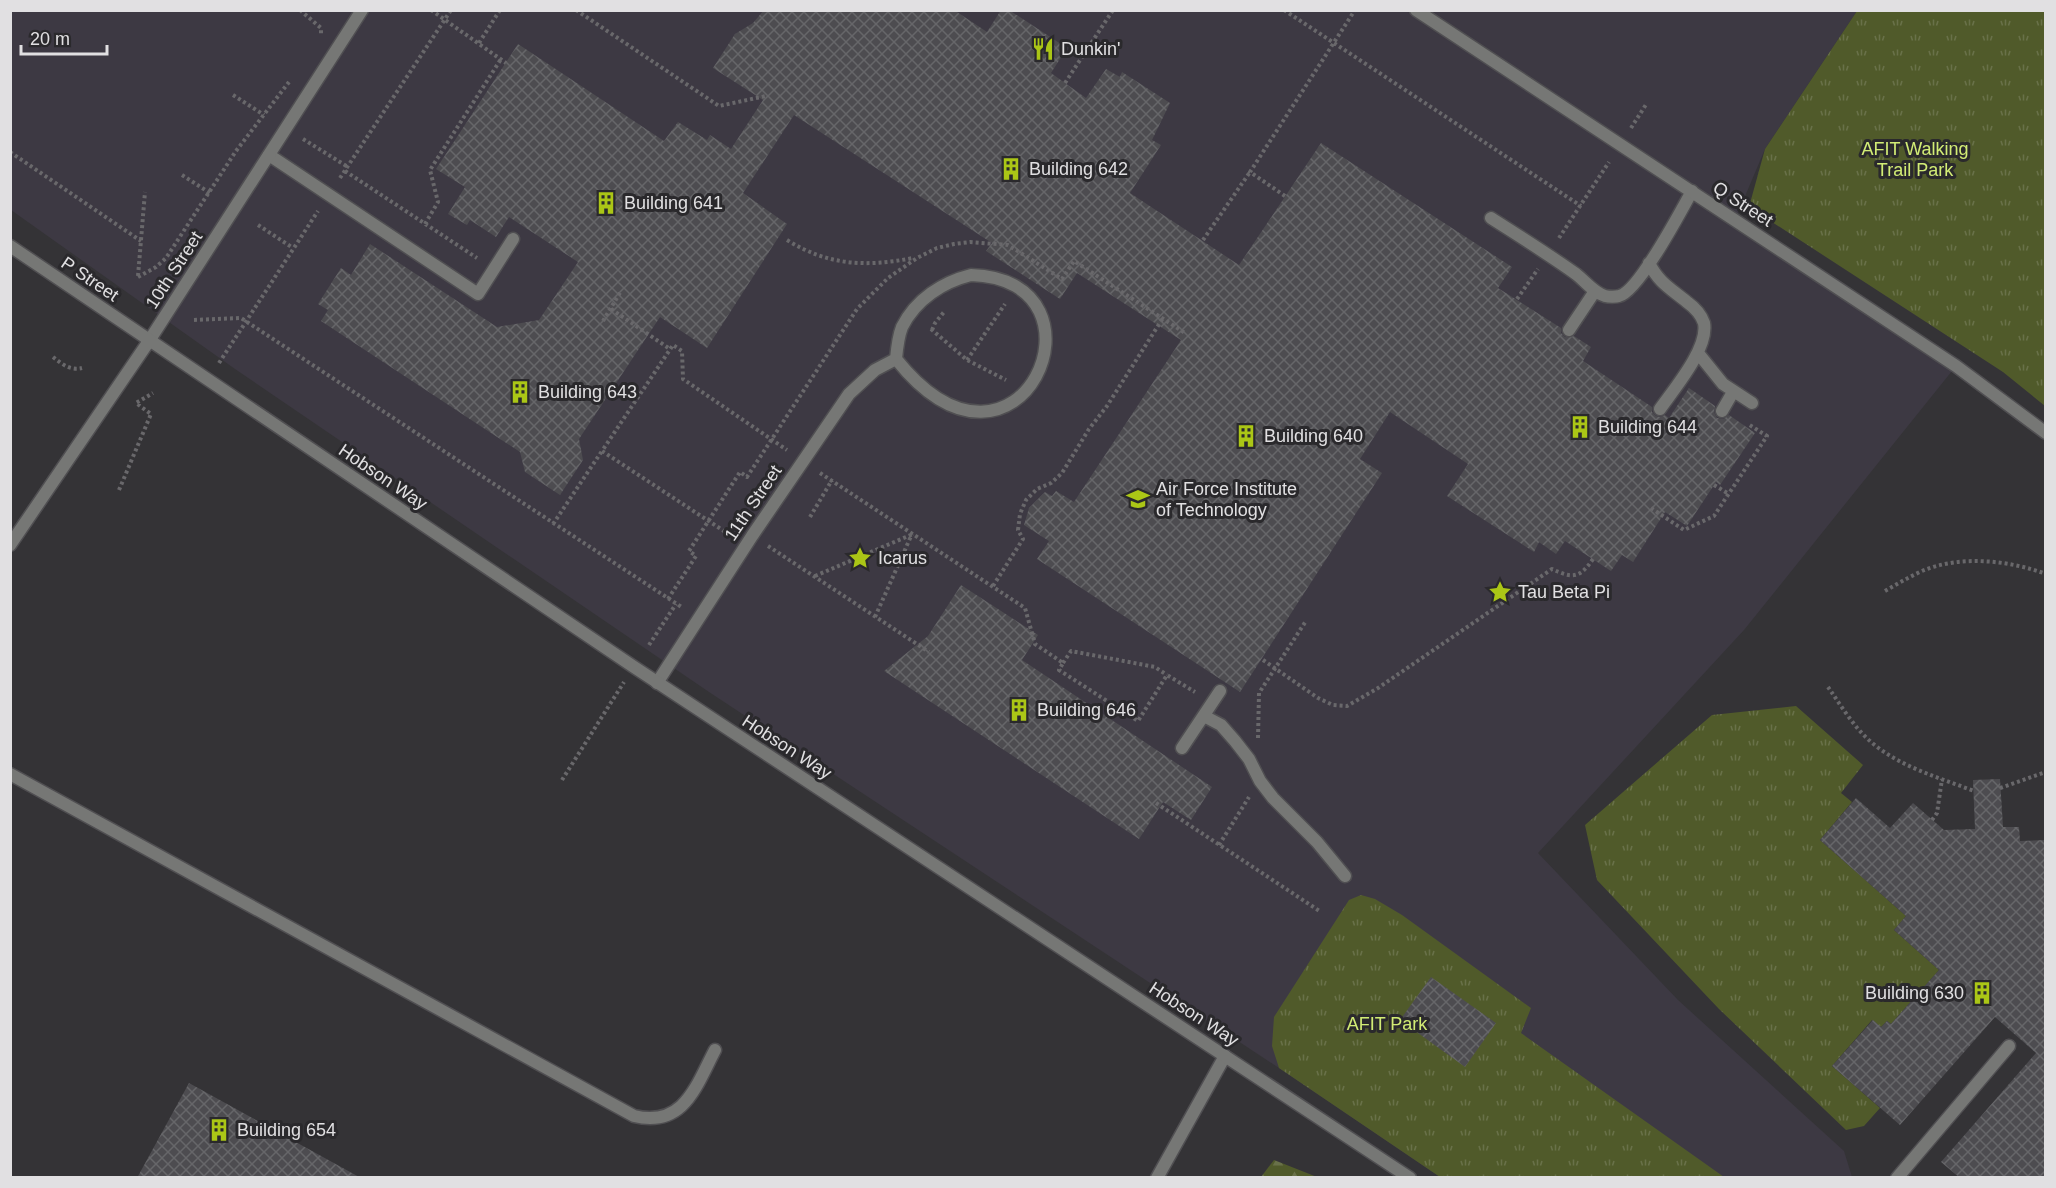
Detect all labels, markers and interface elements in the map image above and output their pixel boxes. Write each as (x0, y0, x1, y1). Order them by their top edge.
scale bar (21, 18, 106, 56)
text: 20 m (30, 29, 70, 49)
restaurant icon: Dunkin' (1030, 36, 1056, 62)
place label: Dunkin' (1061, 39, 1120, 59)
park label: AFIT Walking Trail Park (1861, 139, 1969, 180)
building icon: Building 642 (998, 156, 1024, 182)
place label: Building 642 (1029, 159, 1128, 179)
street label: Q Street (1709, 177, 1777, 231)
building icon: Building 641 (593, 190, 619, 216)
place label: Building 641 (624, 193, 723, 213)
street label: 10th Street (142, 228, 206, 312)
street label: P Street (58, 253, 122, 305)
building icon: Building 643 (507, 379, 533, 405)
place label: Building 643 (538, 382, 637, 402)
building icon: Building 644 (1567, 414, 1593, 440)
place label: Building 644 (1598, 417, 1697, 437)
building icon: Building 640 (1233, 423, 1259, 449)
place label: Building 640 (1264, 426, 1363, 446)
street label: Hobson Way (335, 440, 431, 514)
street label: 11th Street (720, 461, 786, 545)
place label: Air Force Institute of Technology (1156, 479, 1297, 520)
school or university icon: Air Force Institute of Technology (1125, 486, 1151, 512)
place icon: Icarus (847, 545, 873, 571)
place label: Icarus (878, 548, 927, 568)
place icon: Tau Beta Pi (1487, 579, 1513, 605)
place label: Tau Beta Pi (1518, 582, 1610, 602)
building icon: Building 646 (1006, 697, 1032, 723)
place label: Building 646 (1037, 700, 1136, 720)
street label: Hobson Way (739, 711, 835, 783)
street label: Hobson Way (1146, 978, 1242, 1050)
building icon: Building 630 (1969, 980, 1995, 1006)
place label: Building 630 (1865, 983, 1964, 1003)
park label: AFIT Park (1347, 1014, 1428, 1034)
building icon: Building 654 (206, 1117, 232, 1143)
place label: Building 654 (237, 1120, 336, 1140)

